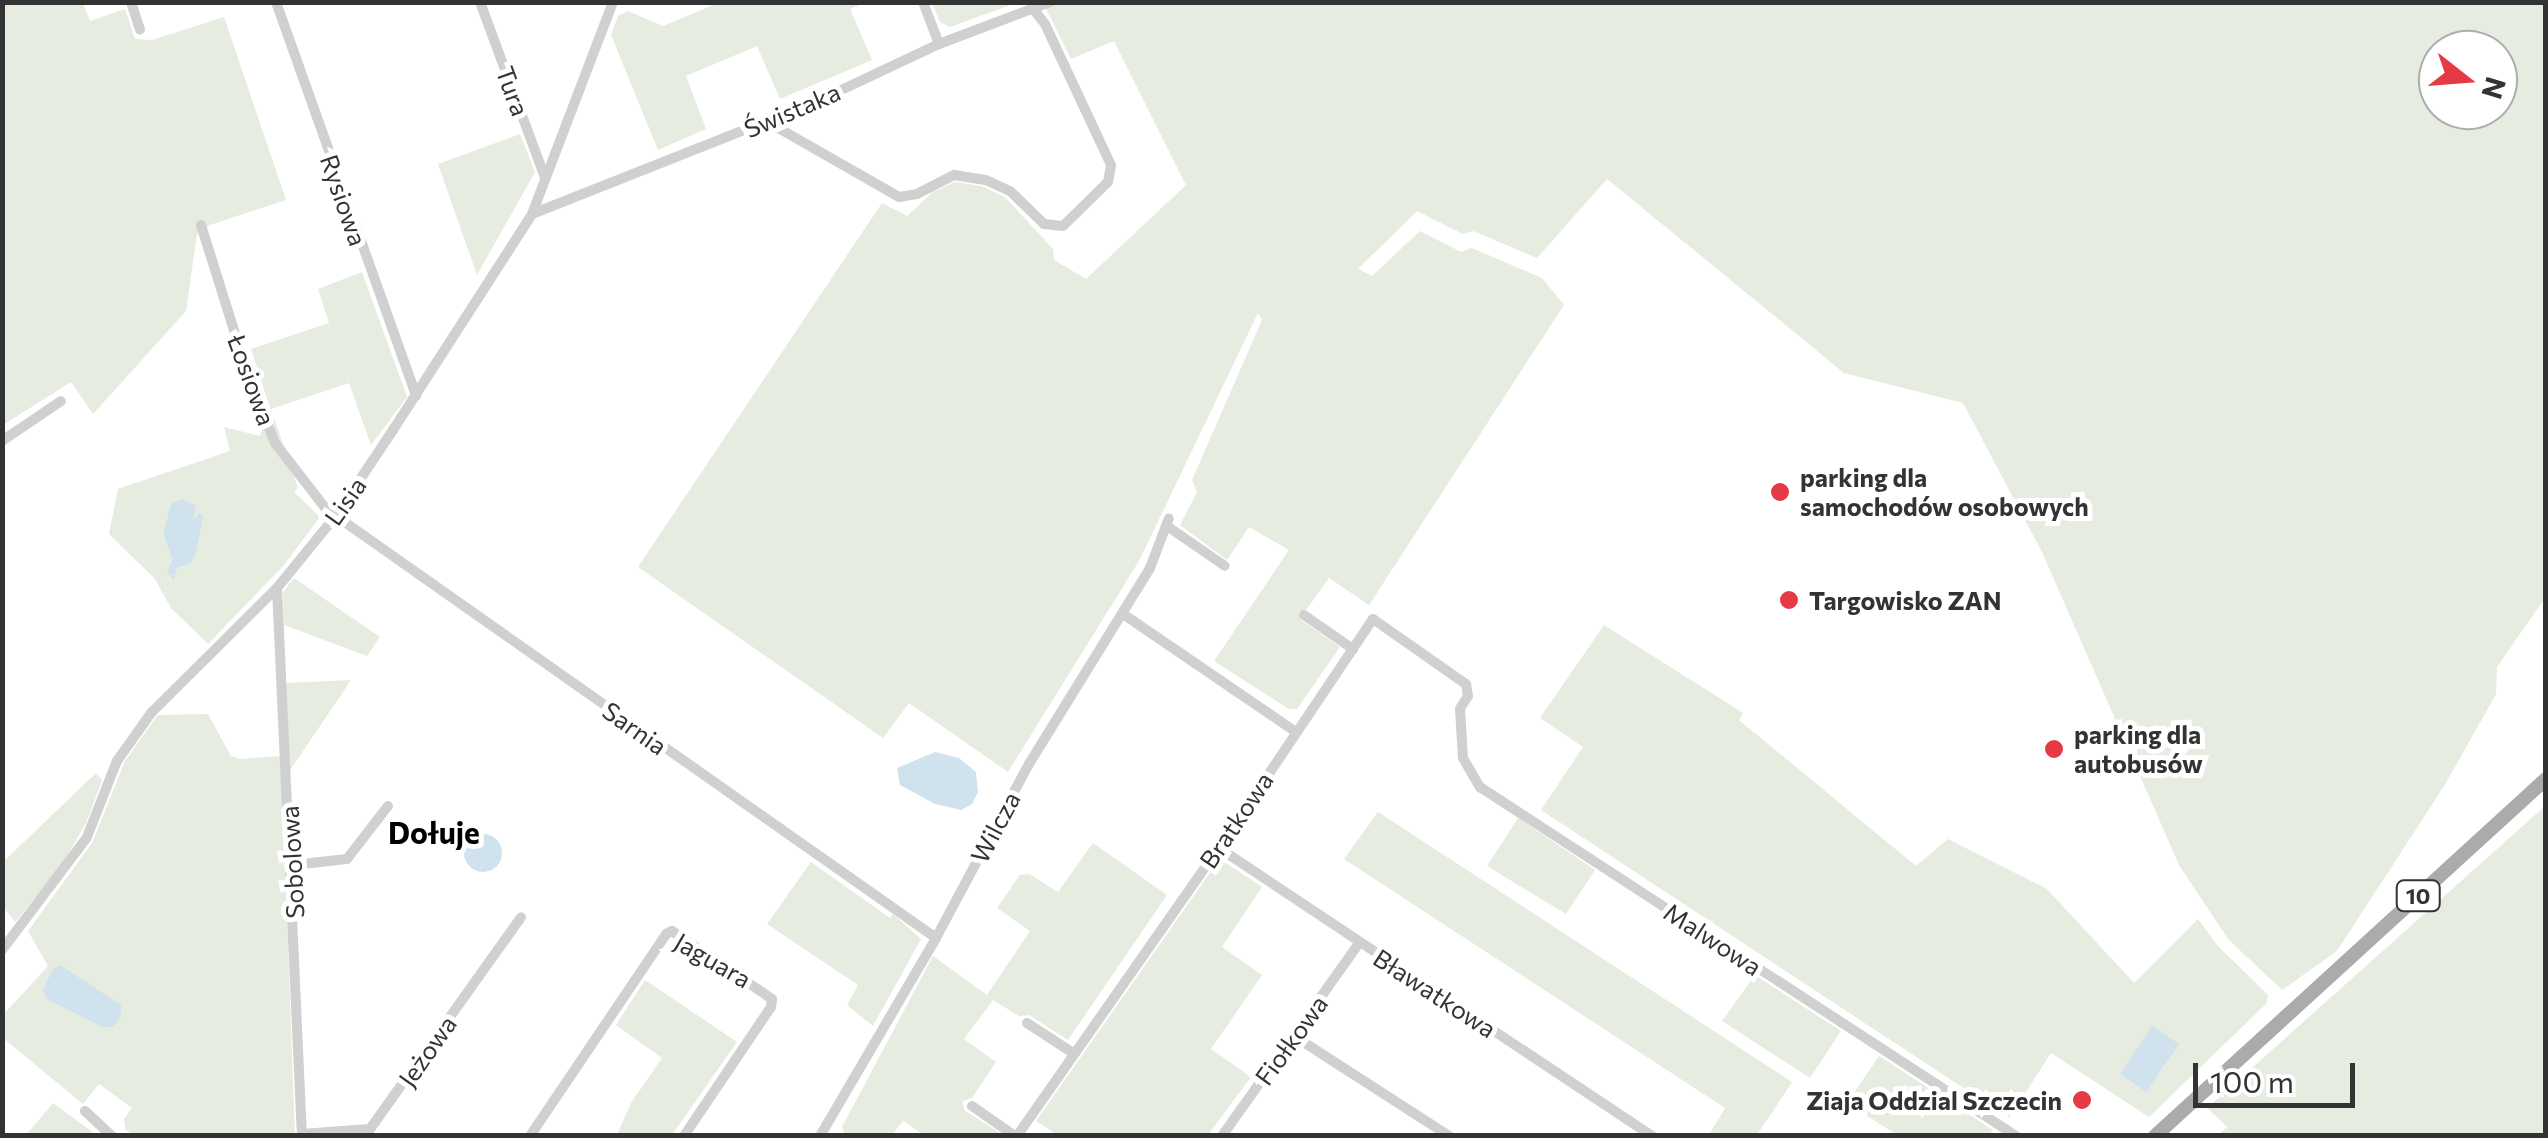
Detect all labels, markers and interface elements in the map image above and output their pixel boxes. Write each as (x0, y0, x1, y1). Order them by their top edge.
north arrow (2418, 30, 2518, 130)
street label: Tura (490, 62, 536, 120)
text: N (2475, 73, 2514, 103)
street label: Świstaka (739, 76, 845, 144)
street label: Rysiowa (314, 150, 374, 250)
street label: Łosiowa (222, 331, 282, 429)
place label: parking dla samochodów osobowych (1800, 463, 2089, 522)
street label: Lisia (318, 471, 372, 531)
marker: parking dla samochodów osobowych (1769, 481, 1791, 503)
place label: Targowisko ZAN (1809, 585, 2001, 615)
marker: Targowisko ZAN (1778, 589, 1800, 611)
street label: Sarnia (597, 695, 673, 761)
place label: parking dla autobusów (2074, 720, 2203, 779)
marker: parking dla autobusów (2043, 738, 2065, 760)
street label: Bratkowa (1193, 766, 1279, 874)
street label: Wilcza (964, 786, 1026, 868)
street label: Sobolowa (274, 805, 310, 919)
district label: Dołuje (388, 814, 480, 850)
road number: 10 (2396, 879, 2440, 913)
street label: Malwowa (1659, 896, 1767, 982)
street label: Jaguara (669, 926, 757, 994)
street label: Bławatkowa (1368, 942, 1502, 1044)
street label: Fiołkowa (1248, 989, 1334, 1091)
street label: Jeżowa (392, 1010, 462, 1092)
scale bar (2198, 1043, 2360, 1105)
text: 100 m (2210, 1062, 2294, 1099)
place label: Ziaja Oddzial Szczecin (1806, 1085, 2062, 1115)
marker: Ziaja Oddzial Szczecin (2071, 1089, 2093, 1111)

